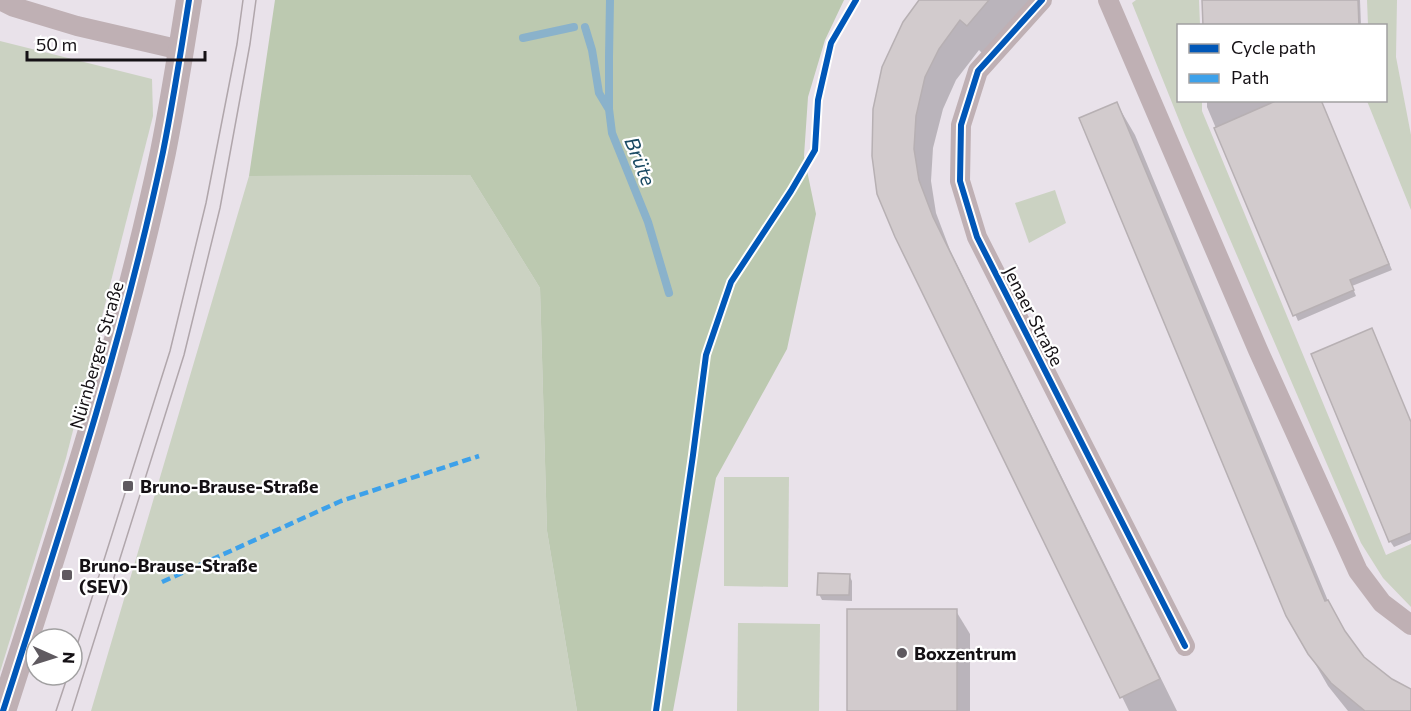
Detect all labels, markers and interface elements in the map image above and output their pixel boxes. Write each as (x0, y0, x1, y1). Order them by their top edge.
scale bar (27, 24, 206, 62)
legend (1177, 24, 1387, 102)
text: 50 m (36, 33, 77, 55)
text: Cycle path (1231, 36, 1316, 58)
text: Path (1231, 66, 1269, 88)
water label: Brüte (620, 133, 662, 189)
street label: Jenaer Straße (999, 262, 1069, 370)
street label: Nürnberger Straße (64, 279, 128, 431)
place label: Bruno-Brause-Straße (140, 475, 318, 497)
marker: Bruno-Brause-Straße (121, 479, 135, 493)
place label: Bruno-Brause-Straße (SEV) (79, 554, 257, 597)
marker: Bruno-Brause-Straße (SEV) (60, 568, 74, 582)
north arrow (24, 627, 84, 687)
place label: Boxzentrum (914, 642, 1017, 664)
marker: Boxzentrum (895, 646, 909, 660)
text: N (60, 651, 79, 664)

